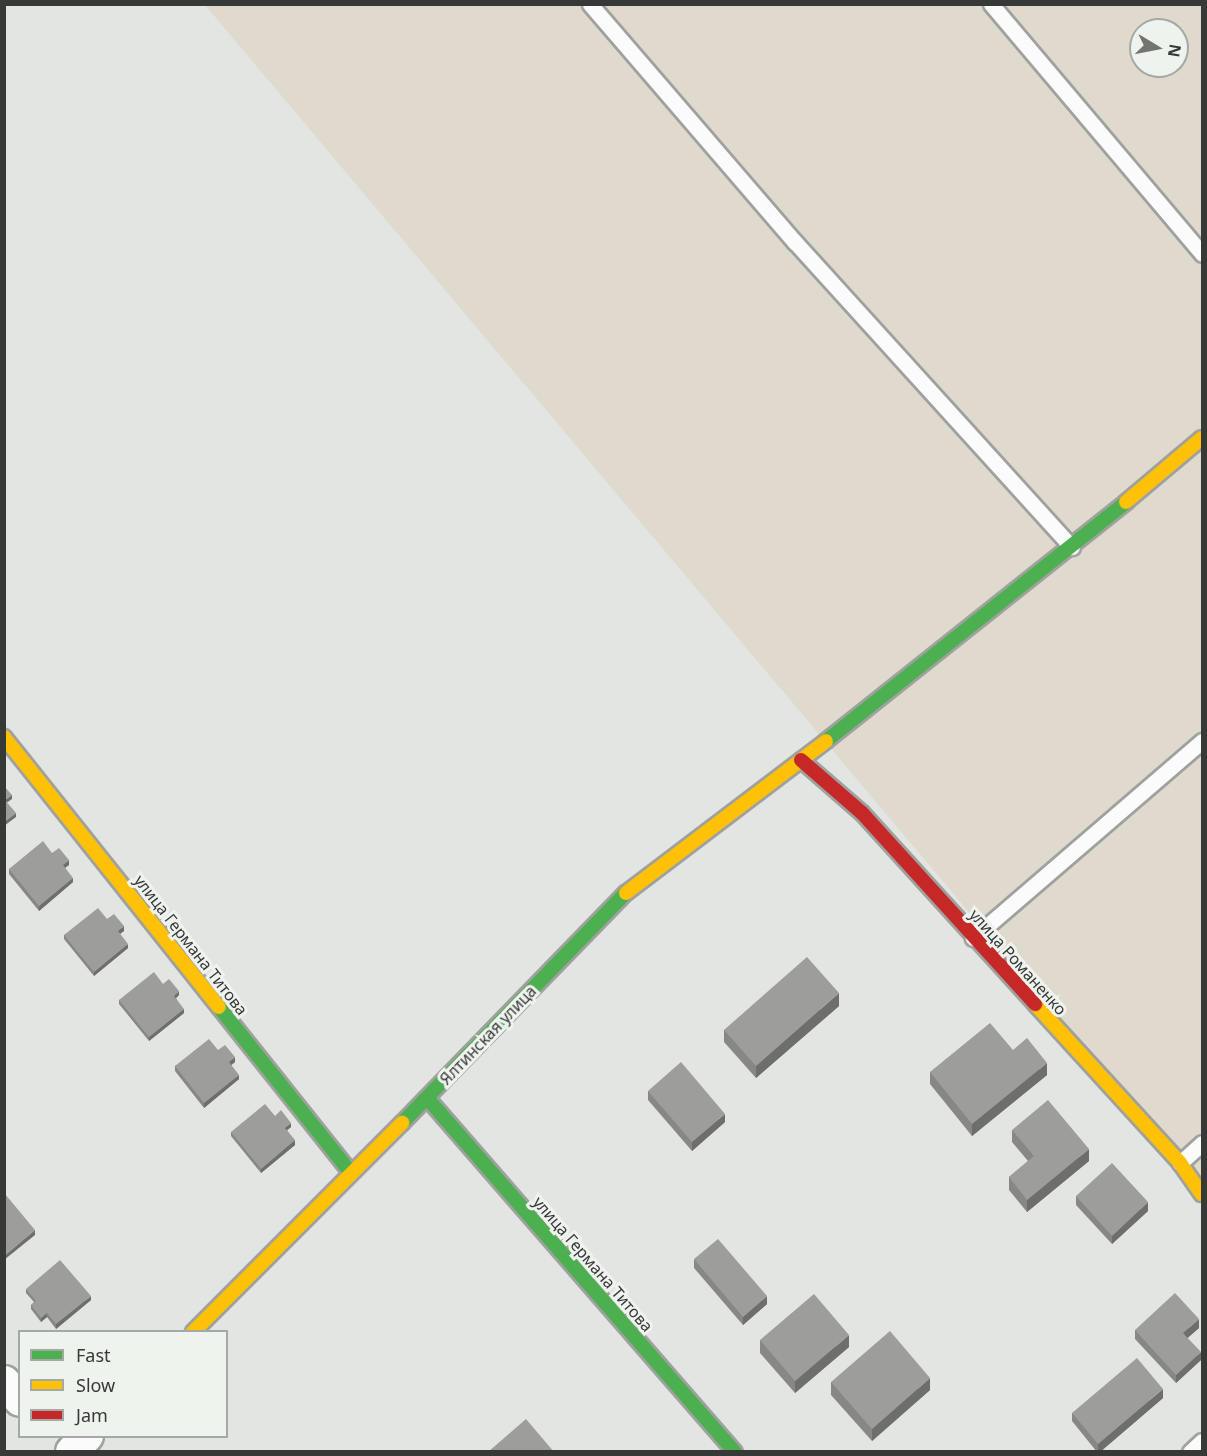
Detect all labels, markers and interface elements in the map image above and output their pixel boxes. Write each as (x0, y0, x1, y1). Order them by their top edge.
north arrow (1129, 18, 1189, 78)
text: N (1163, 42, 1187, 59)
street label: улица Германа Титова (130, 871, 252, 1019)
street label: улица Романенко (965, 905, 1071, 1019)
street label: Ялтинская улица (436, 981, 540, 1089)
street label: улица Германа Титова (529, 1193, 657, 1335)
legend (18, 1330, 228, 1438)
text: Fast (76, 1343, 111, 1367)
text: Slow (76, 1373, 115, 1397)
text: Jam (76, 1403, 108, 1427)

